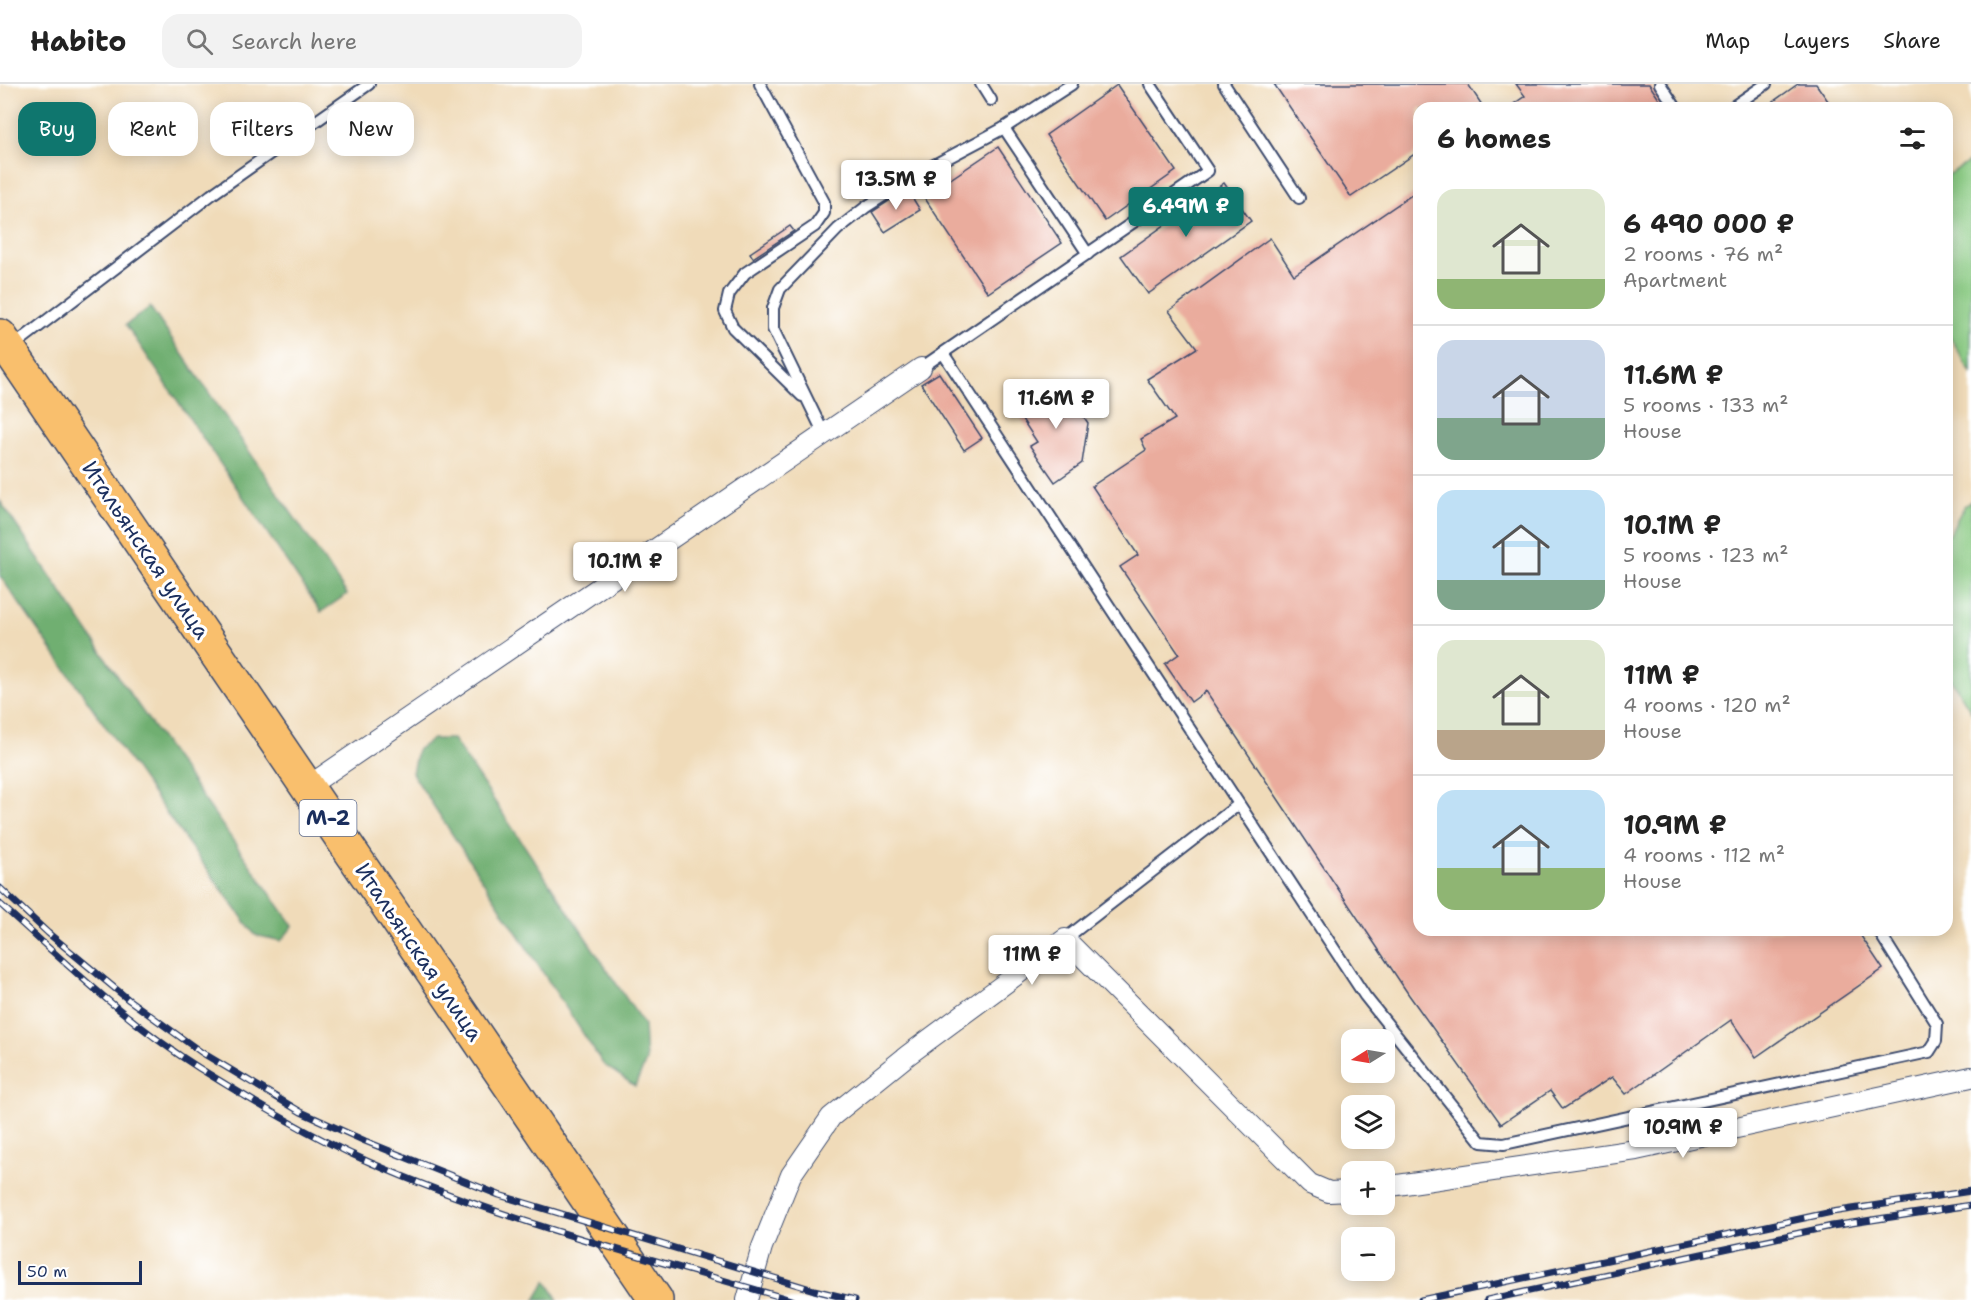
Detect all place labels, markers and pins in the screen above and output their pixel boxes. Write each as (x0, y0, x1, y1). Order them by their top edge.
pin: 13.5M ₽ (841, 160, 951, 211)
pin: 6.49M ₽ (1131, 187, 1241, 238)
pin: 11.6M ₽ (1001, 379, 1111, 430)
pin: 10.1M ₽ (570, 542, 680, 593)
pin: 11M ₽ (990, 935, 1074, 986)
pin: 10.9M ₽ (1628, 1108, 1738, 1159)

